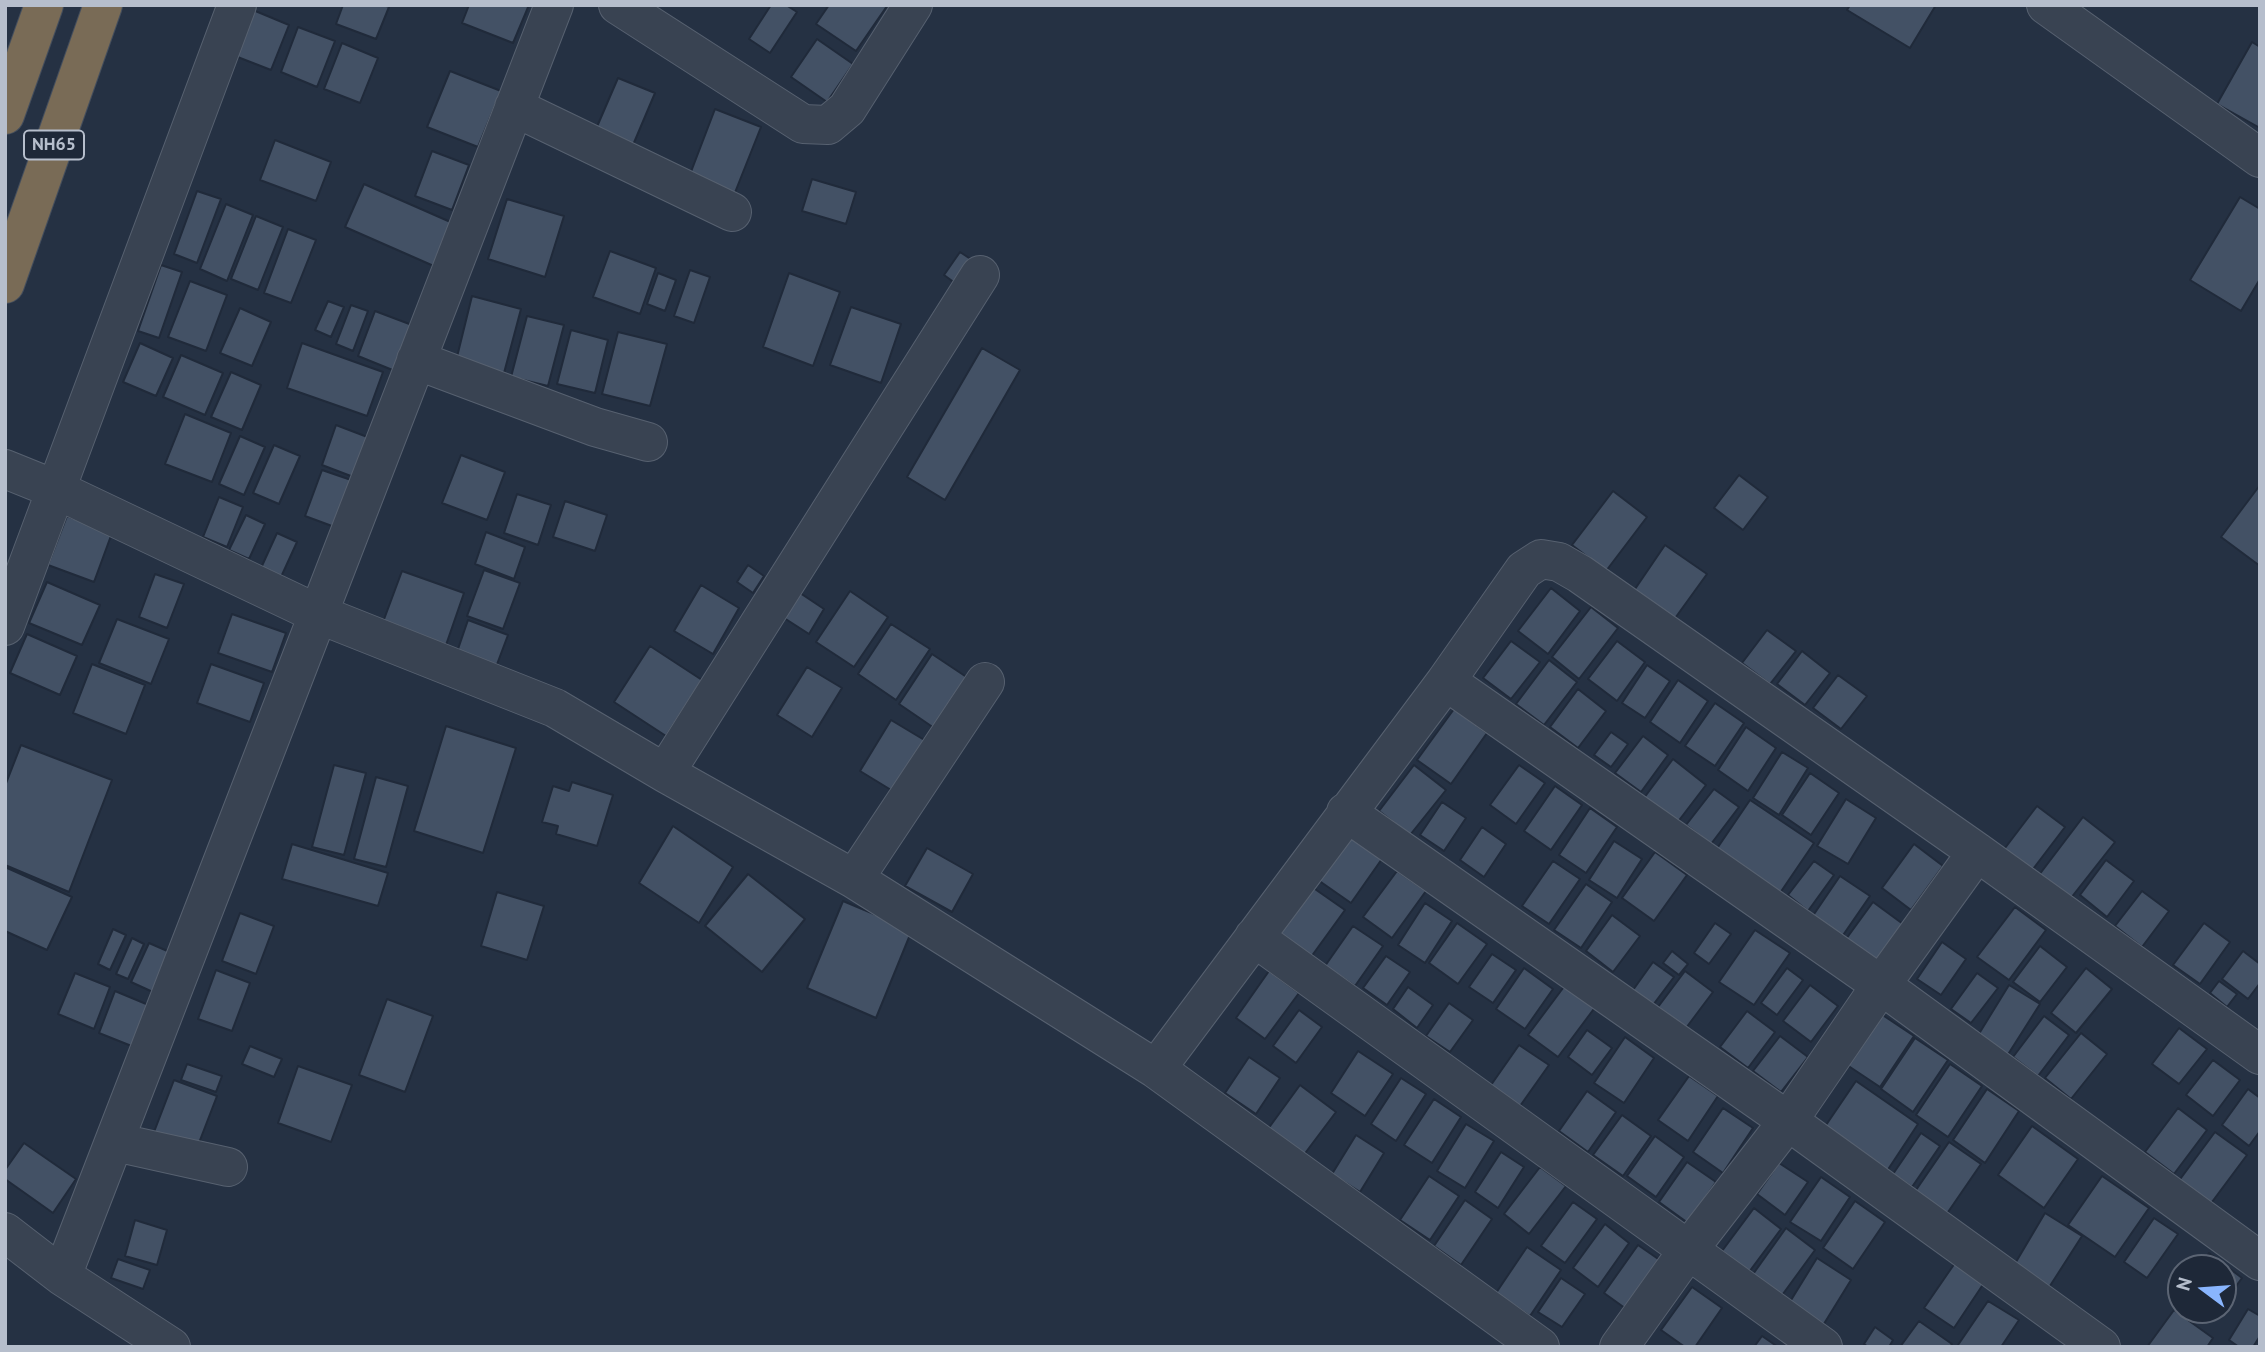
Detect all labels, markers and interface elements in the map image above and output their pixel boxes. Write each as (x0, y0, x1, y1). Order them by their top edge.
road number: NH65 (24, 130, 84, 160)
north arrow (2167, 1254, 2237, 1324)
text: N (2170, 1274, 2197, 1293)

